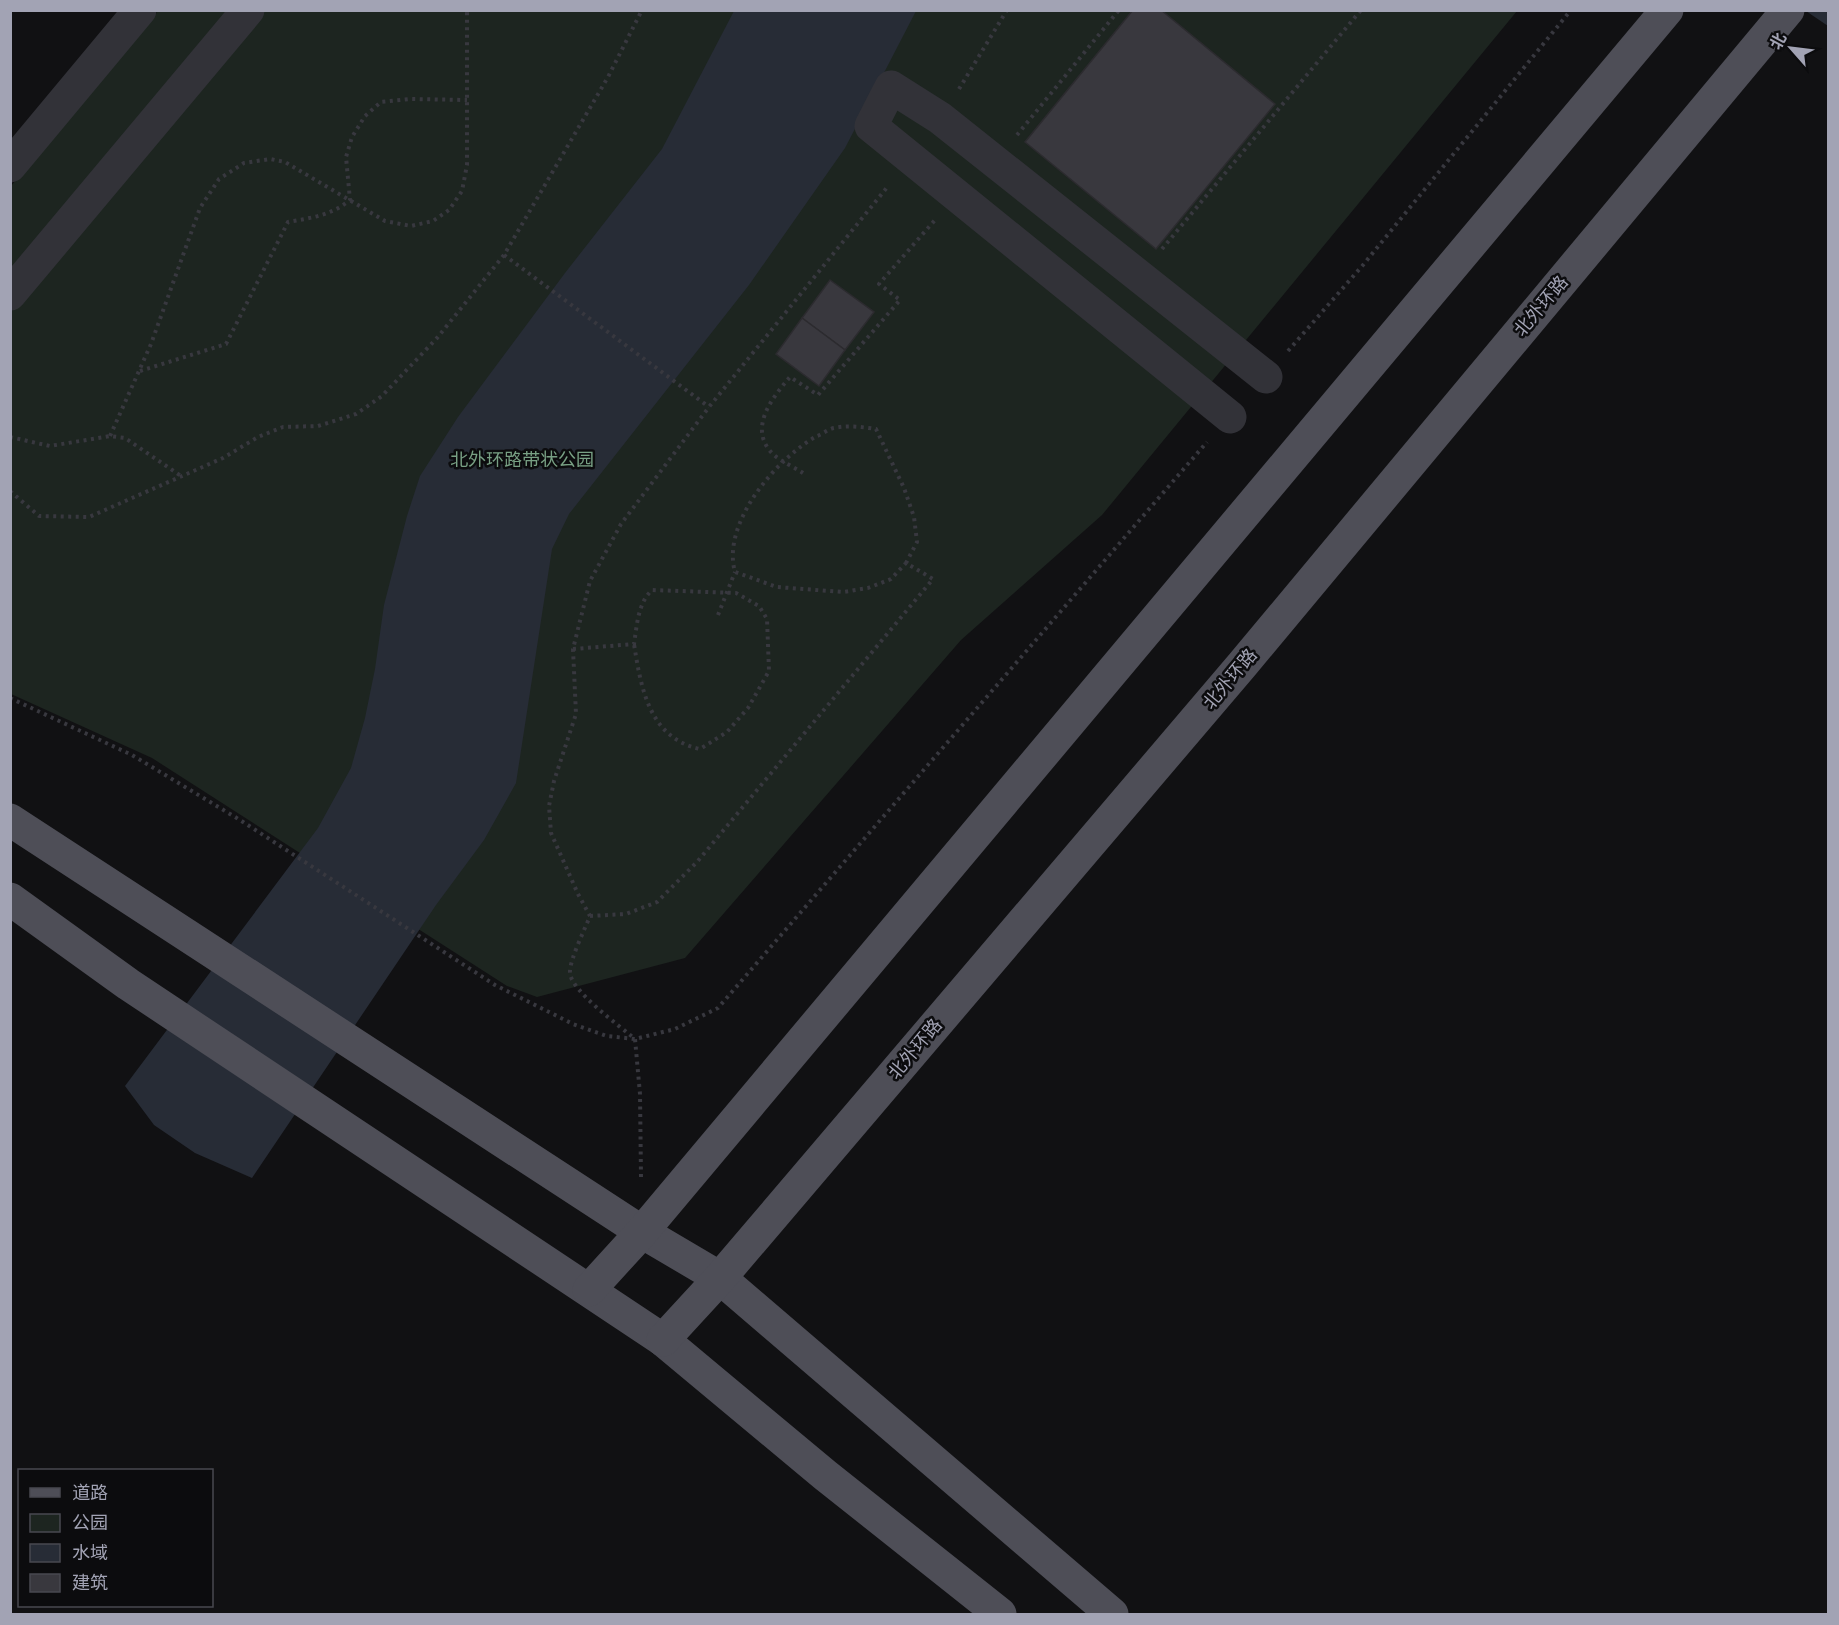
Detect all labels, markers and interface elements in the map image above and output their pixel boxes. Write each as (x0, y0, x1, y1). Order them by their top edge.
north arrow (1761, 18, 1821, 78)
text: 北 (1766, 30, 1790, 53)
street label: 北外环路 (1509, 271, 1573, 341)
park label: 北外环路带状公园 (450, 449, 594, 471)
street label: 北外环路 (1198, 644, 1262, 714)
street label: 北外环路 (883, 1014, 947, 1084)
legend (18, 1469, 213, 1607)
text: 道路 (72, 1482, 108, 1504)
text: 公园 (72, 1512, 108, 1534)
text: 水域 (72, 1542, 108, 1564)
text: 建筑 (72, 1572, 108, 1594)

